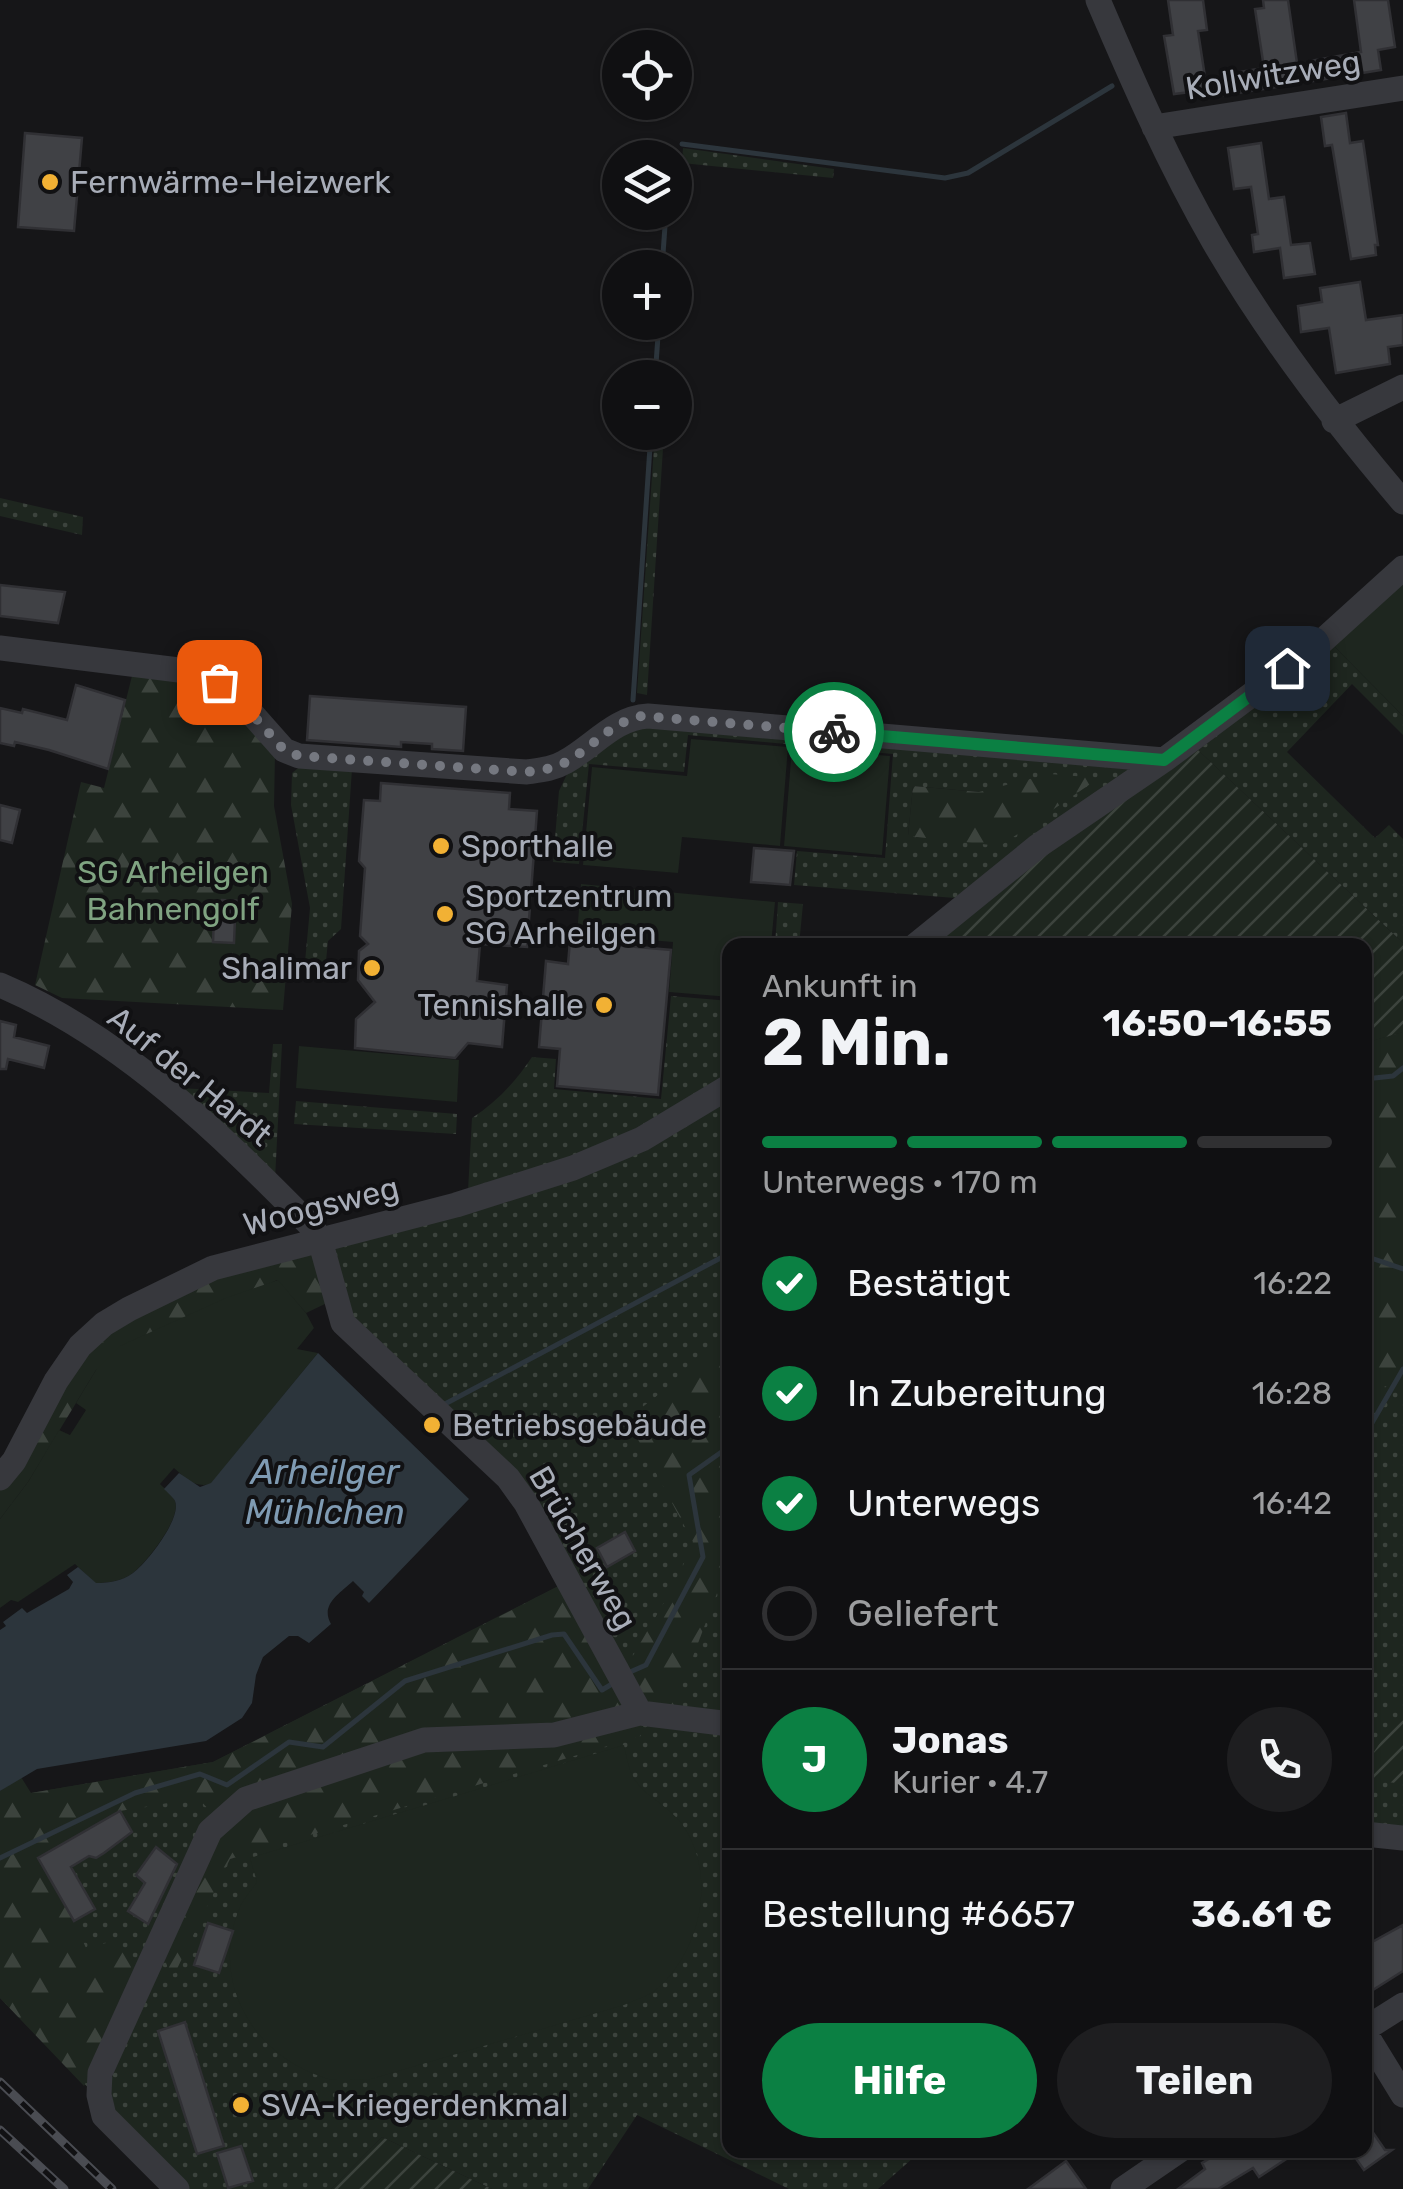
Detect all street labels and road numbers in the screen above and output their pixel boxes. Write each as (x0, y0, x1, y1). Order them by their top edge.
street label: Kollwitzweg (1183, 42, 1363, 108)
street label: Auf der Hardt (100, 998, 280, 1154)
street label: Woogsweg (239, 1168, 403, 1244)
street label: Brücherweg (521, 1460, 645, 1636)

